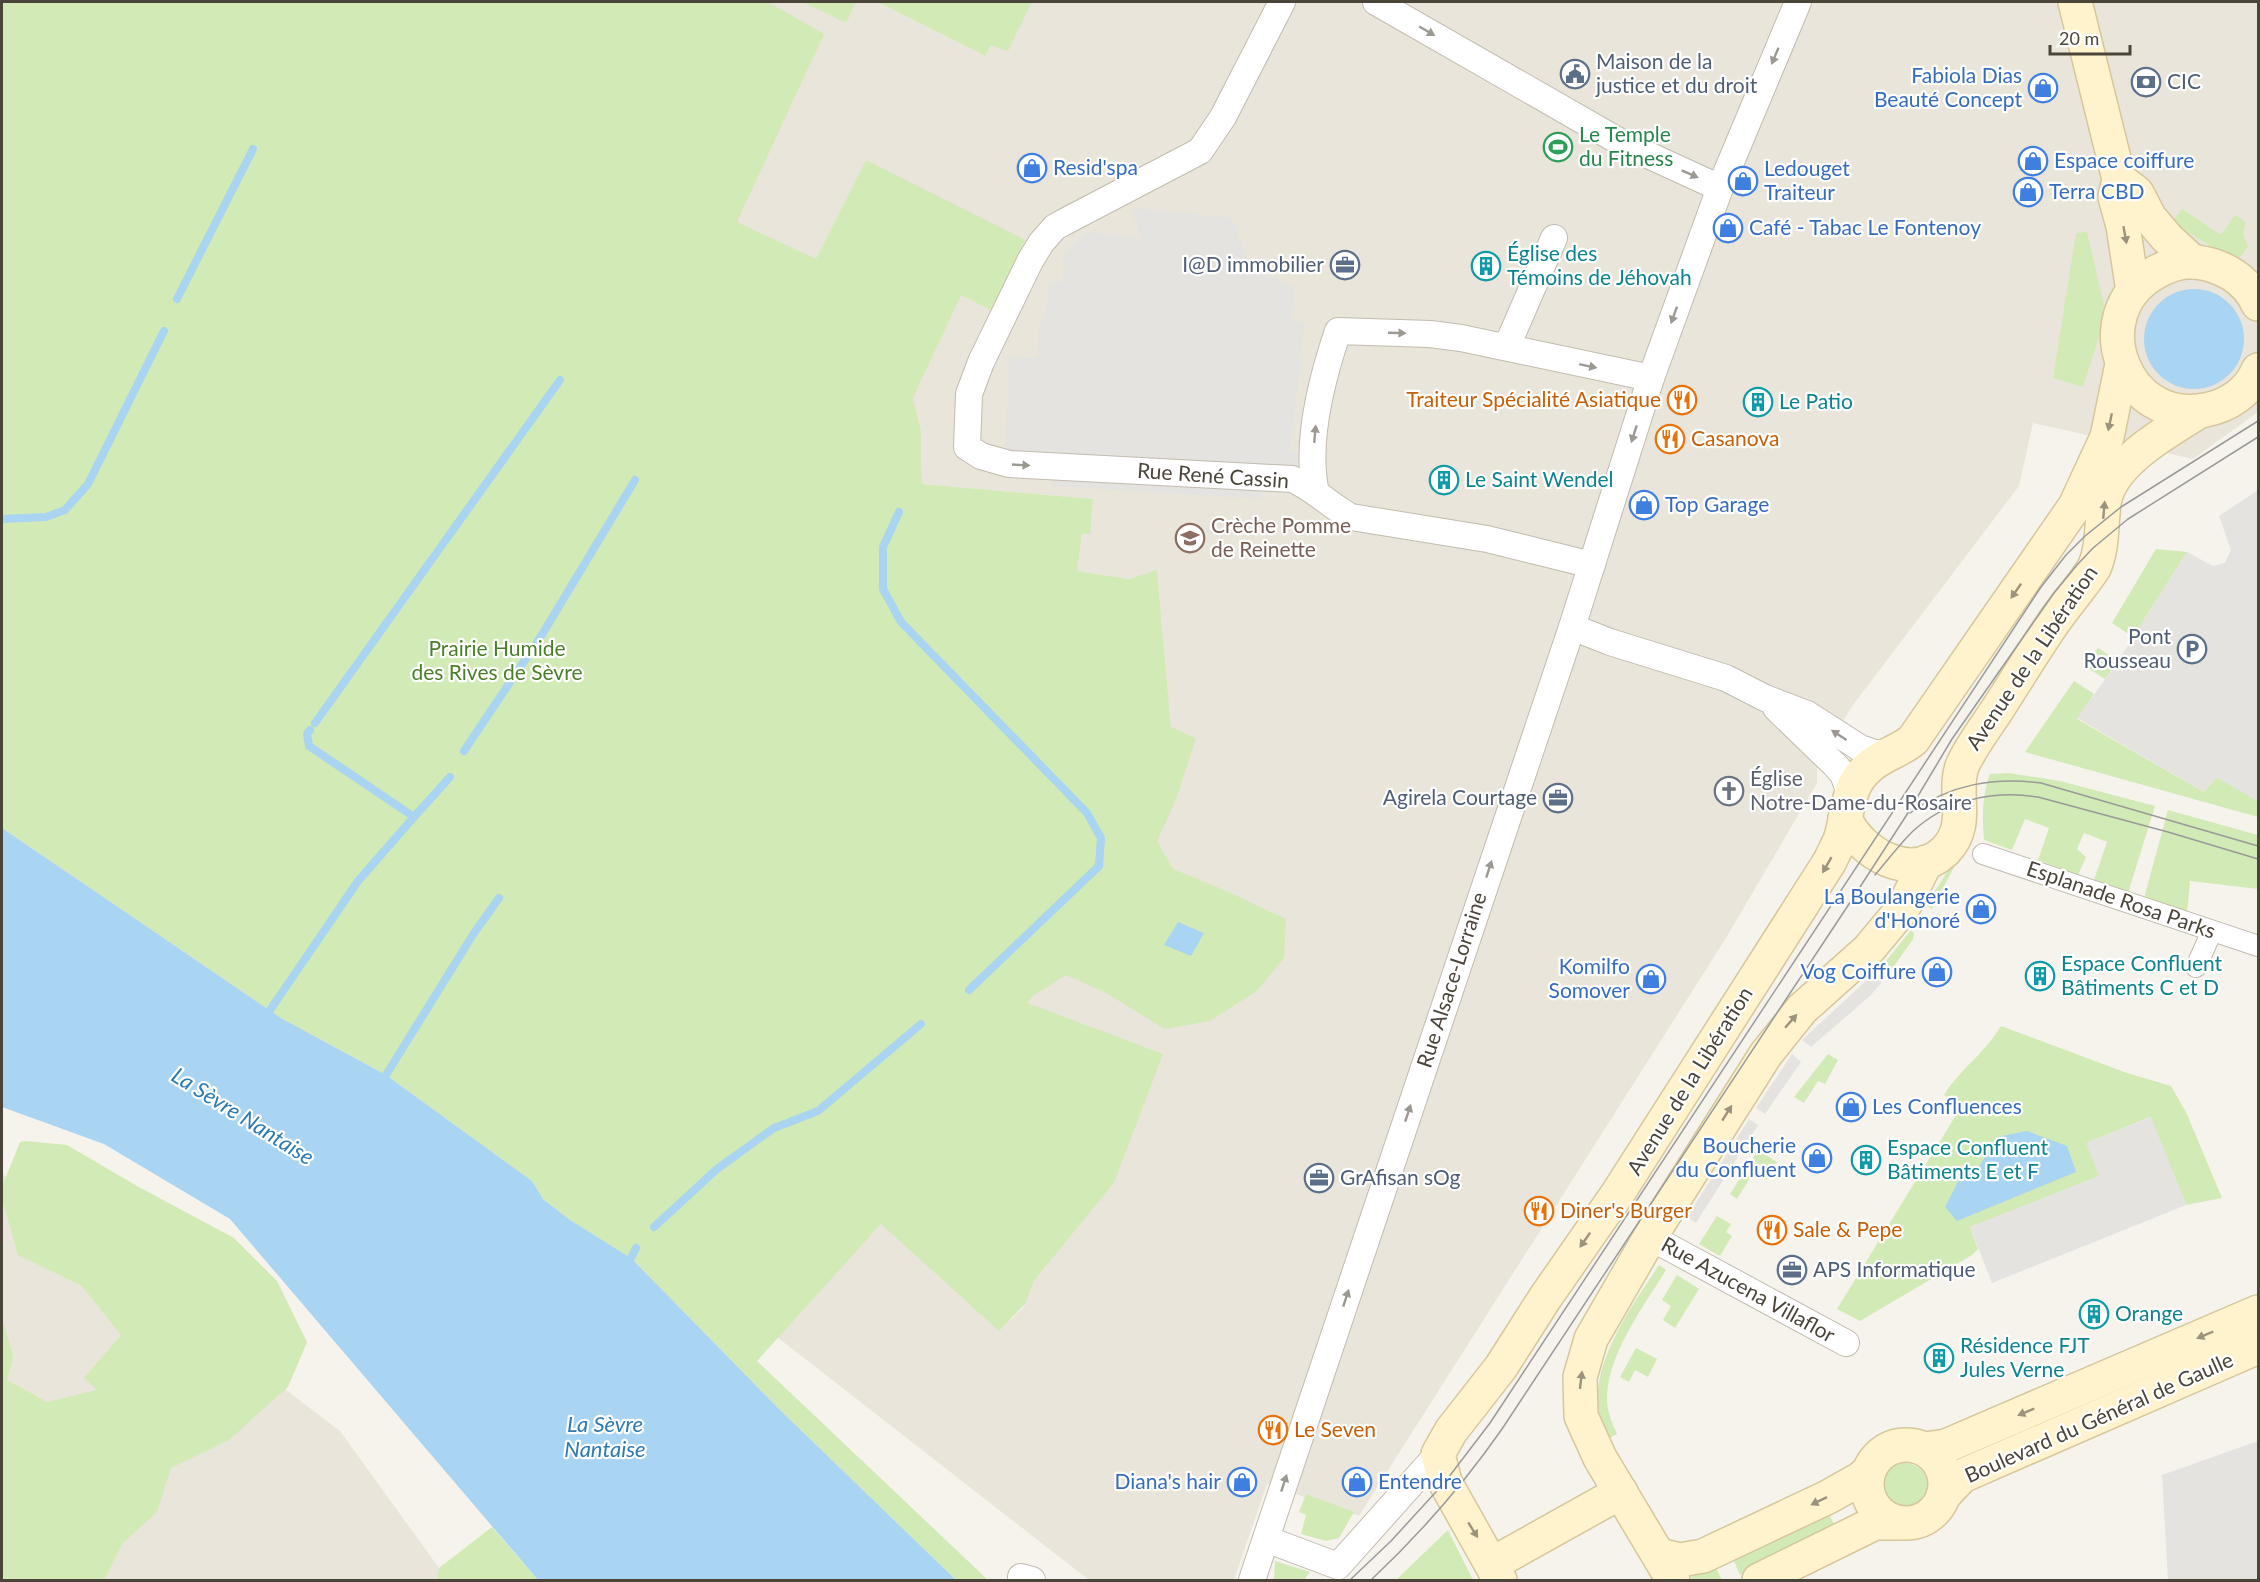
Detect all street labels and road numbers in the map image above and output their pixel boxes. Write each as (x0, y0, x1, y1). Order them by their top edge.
street label: Rue René Cassin (1136, 457, 1290, 492)
street label: Avenue de la Libération (1960, 560, 2102, 754)
street label: Esplanade Rosa Parks (2024, 855, 2219, 943)
street label: Rue Alsace-Lorraine (1410, 889, 1491, 1070)
street label: Avenue de la Libération (1621, 982, 1757, 1179)
street label: Rue Azucena Villaflor (1658, 1231, 1840, 1347)
street label: Boulevard du Général de Gaulle (1960, 1346, 2236, 1487)

